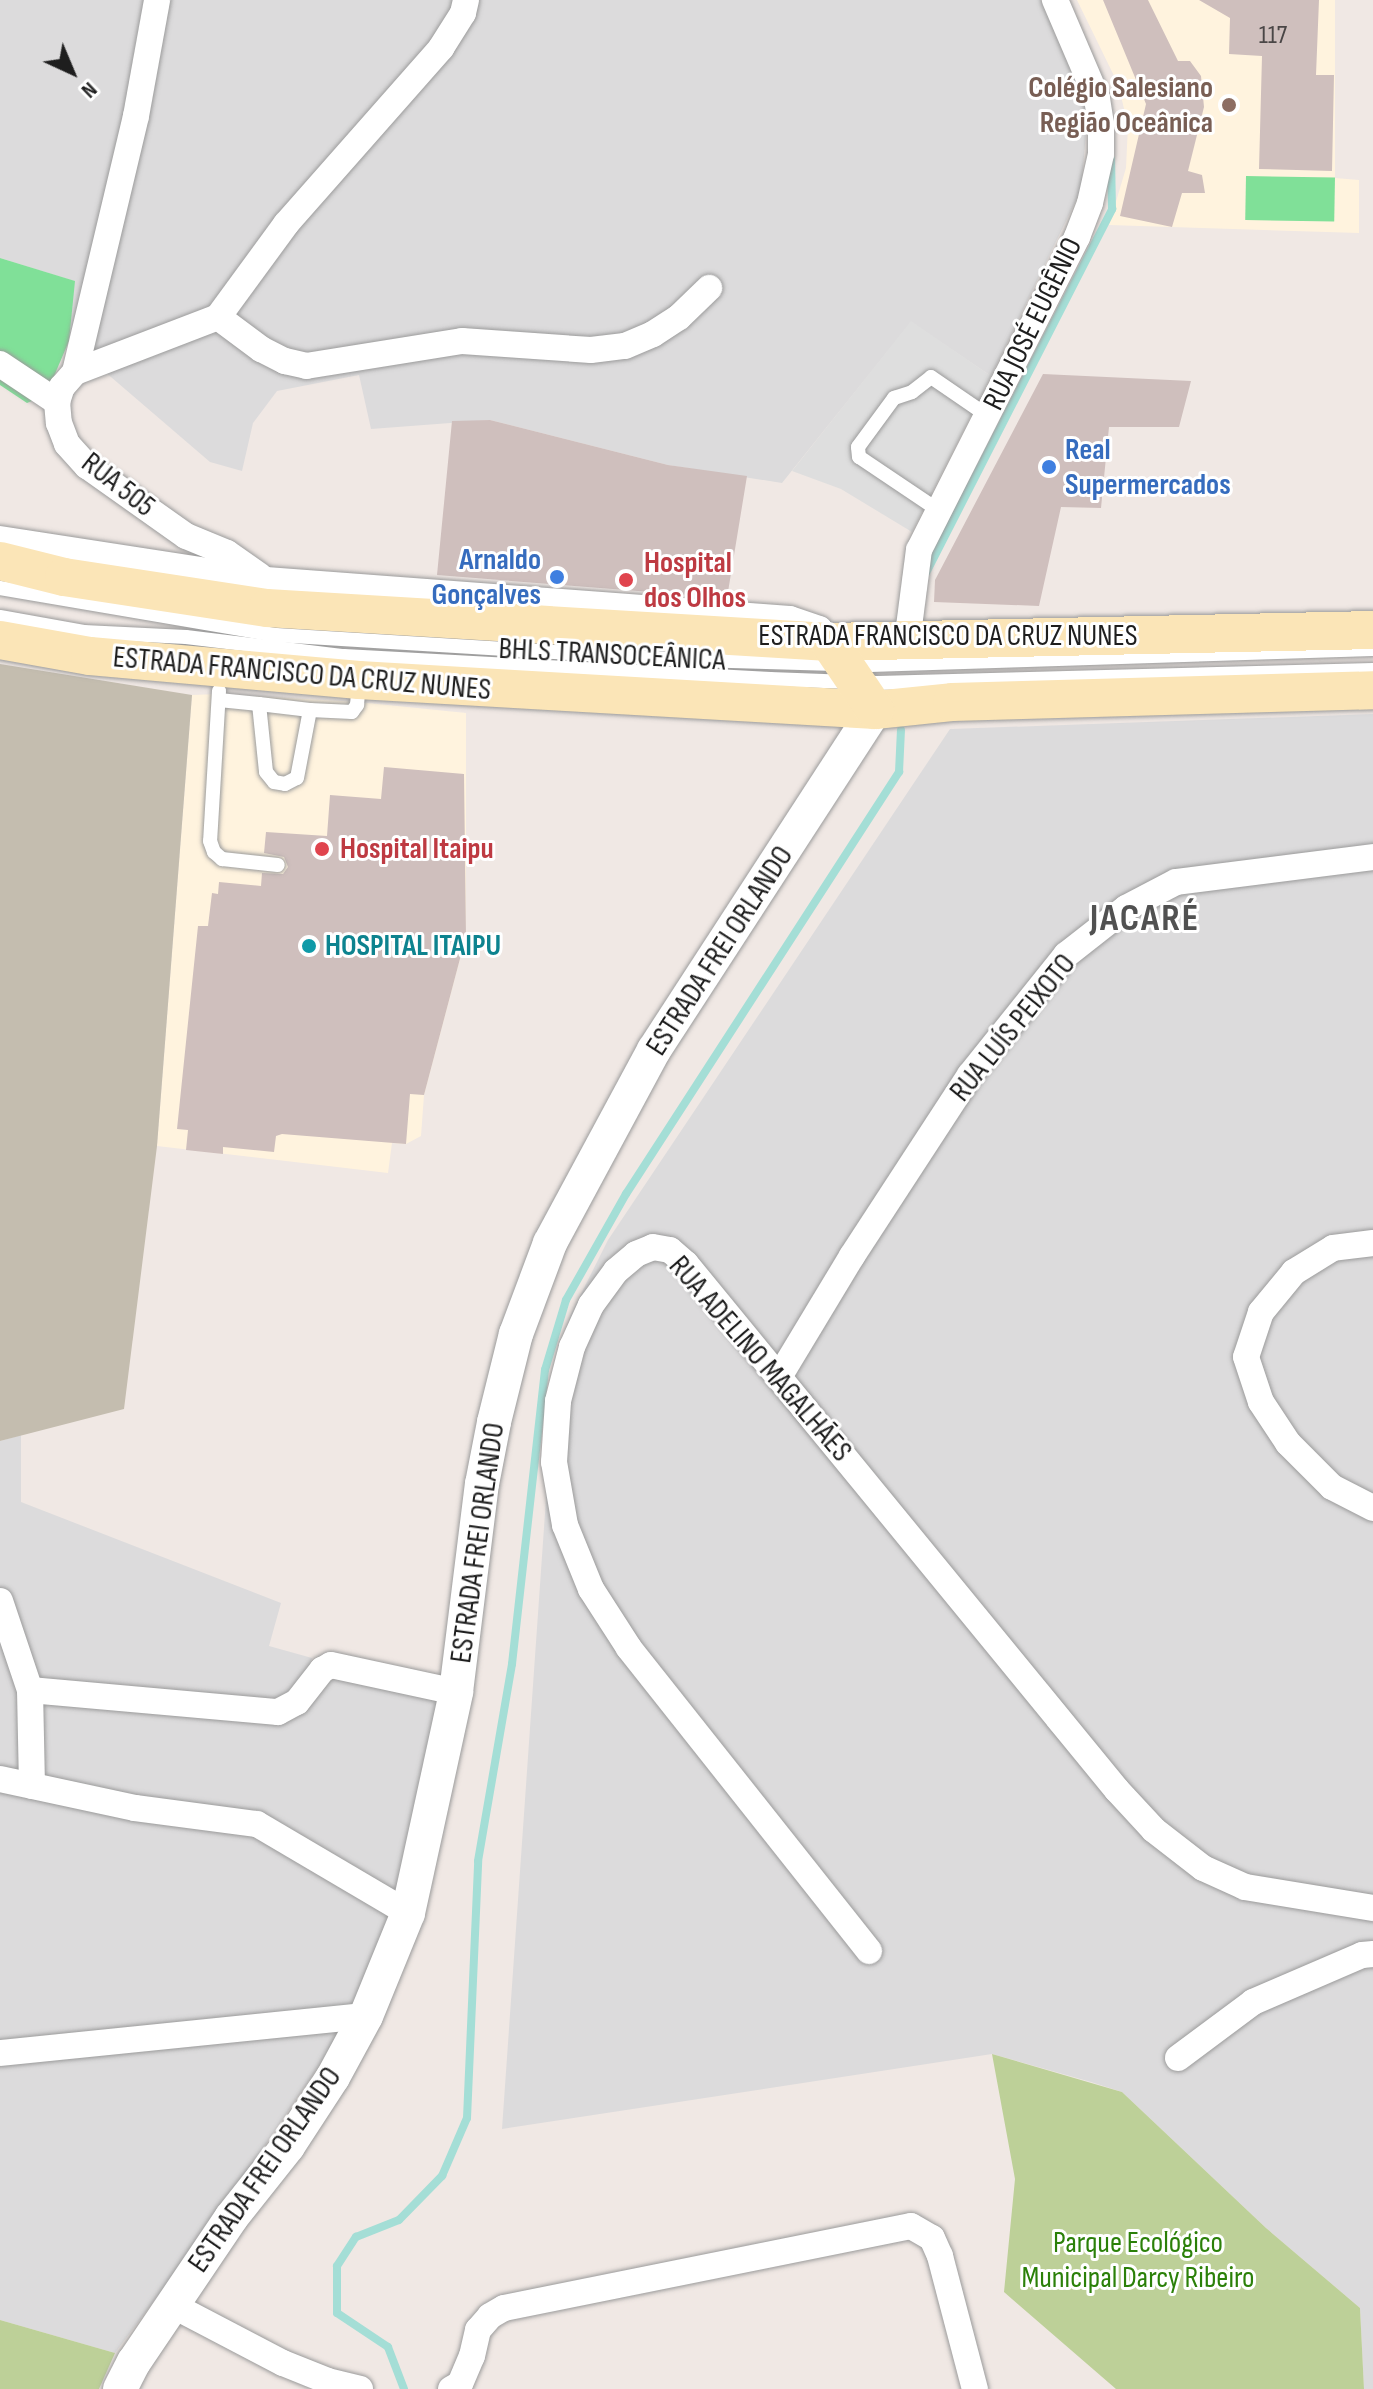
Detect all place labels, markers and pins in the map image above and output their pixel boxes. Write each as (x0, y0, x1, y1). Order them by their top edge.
place label: Colégio Salesiano Região Oceânica (1028, 70, 1213, 140)
marker: Colégio Salesiano Região Oceânica (1220, 96, 1238, 114)
place label: Real Supermercados (1065, 432, 1231, 502)
marker: Real Supermercados (1040, 458, 1058, 476)
place label: Arnaldo Gonçalves (431, 542, 541, 612)
place label: Hospital dos Olhos (644, 545, 746, 616)
marker: Arnaldo Gonçalves (548, 568, 566, 586)
marker: Hospital dos Olhos (615, 569, 637, 591)
place label: Hospital Itaipu (340, 831, 494, 867)
marker: Hospital Itaipu (311, 838, 333, 860)
place label: HOSPITAL ITAIPU (325, 928, 501, 964)
marker: HOSPITAL ITAIPU (300, 937, 318, 955)

